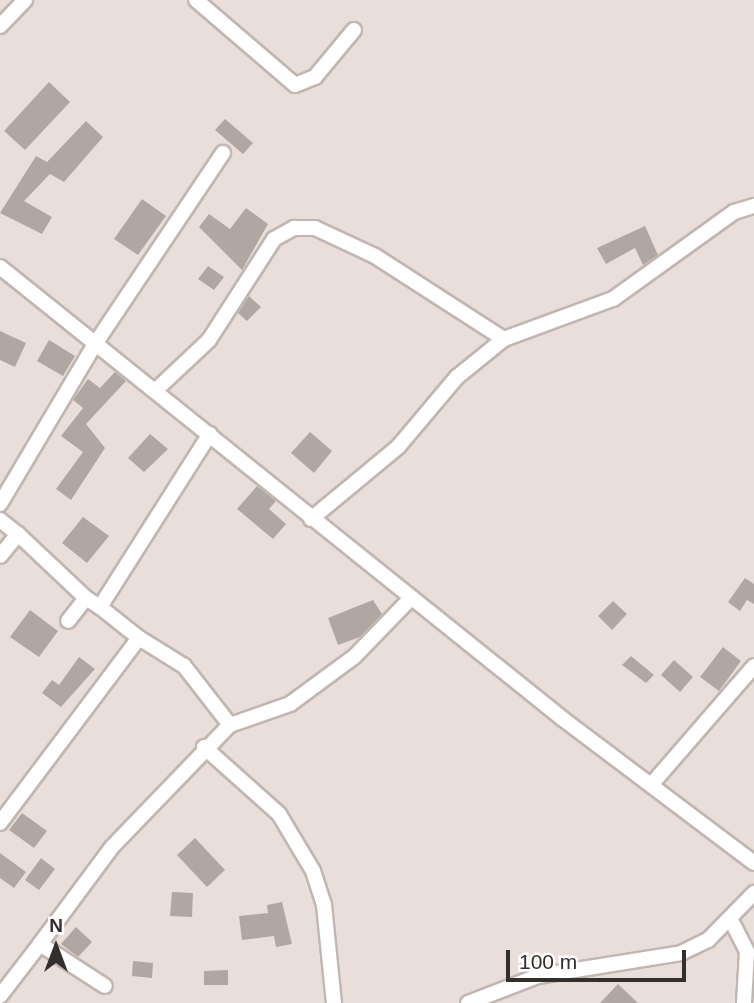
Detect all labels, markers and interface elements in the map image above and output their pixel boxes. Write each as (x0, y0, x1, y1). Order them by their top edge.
north arrow (21, 912, 91, 982)
text: N (49, 915, 63, 936)
scale bar (509, 936, 689, 980)
text: 100 m (519, 950, 577, 973)

